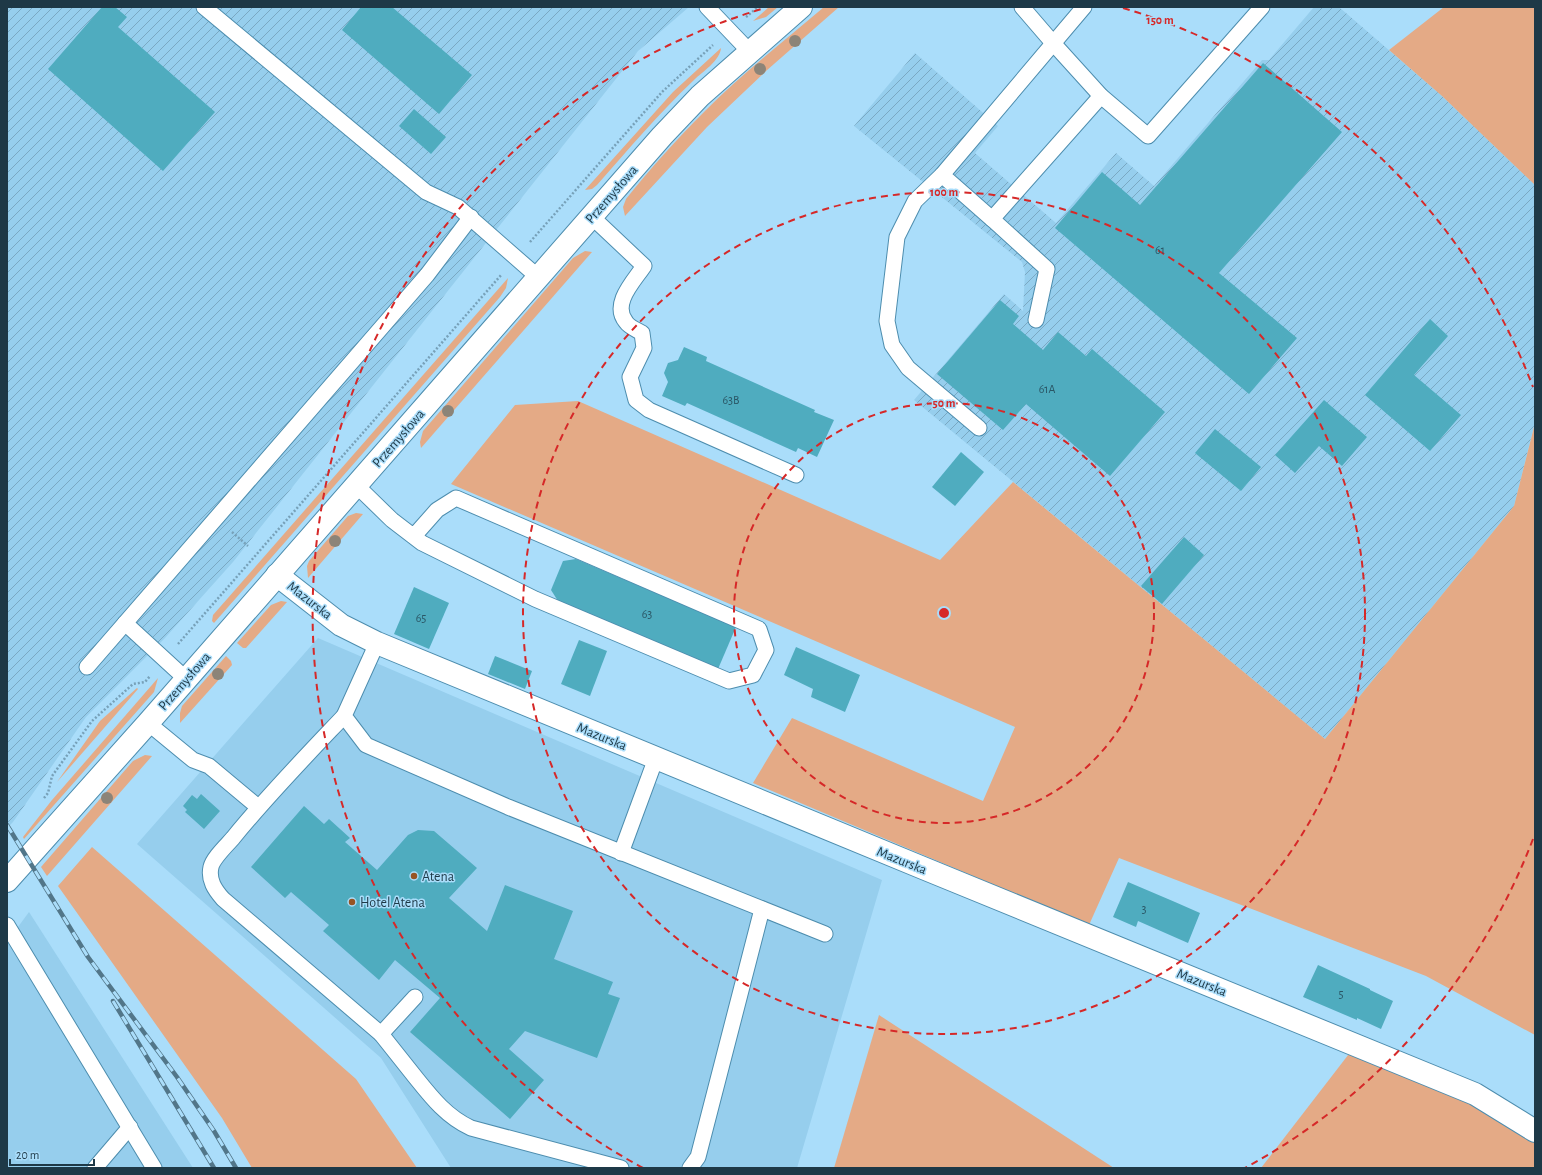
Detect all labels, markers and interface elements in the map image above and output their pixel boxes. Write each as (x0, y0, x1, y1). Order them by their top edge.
text: 150 m (1146, 14, 1174, 26)
street label: Przemysłowa (583, 163, 641, 226)
text: 100 m (930, 186, 958, 198)
house number: 61 (1155, 244, 1165, 256)
house number: 61A (1039, 383, 1055, 395)
house number: 63B (722, 394, 740, 406)
text: 50 m (933, 397, 956, 409)
street label: Przemysłowa (370, 407, 428, 470)
street label: Mazurska (284, 579, 335, 623)
centre of rings (937, 606, 951, 620)
house number: 63 (642, 608, 652, 620)
house number: 65 (416, 612, 426, 624)
street label: Przemysłowa (156, 650, 214, 713)
street label: Mazurska (575, 721, 629, 753)
street label: Mazurska (875, 845, 929, 877)
place label: Atena (422, 870, 455, 884)
marker: Atena (409, 871, 419, 881)
place label: Hotel Atena (360, 896, 425, 910)
marker: Hotel Atena (347, 897, 357, 907)
house number: 3 (1142, 903, 1147, 915)
street label: Mazurska (1175, 967, 1229, 999)
house number: 5 (1338, 988, 1344, 1000)
scale bar (10, 1141, 94, 1167)
text: 20 m (16, 1149, 39, 1161)

